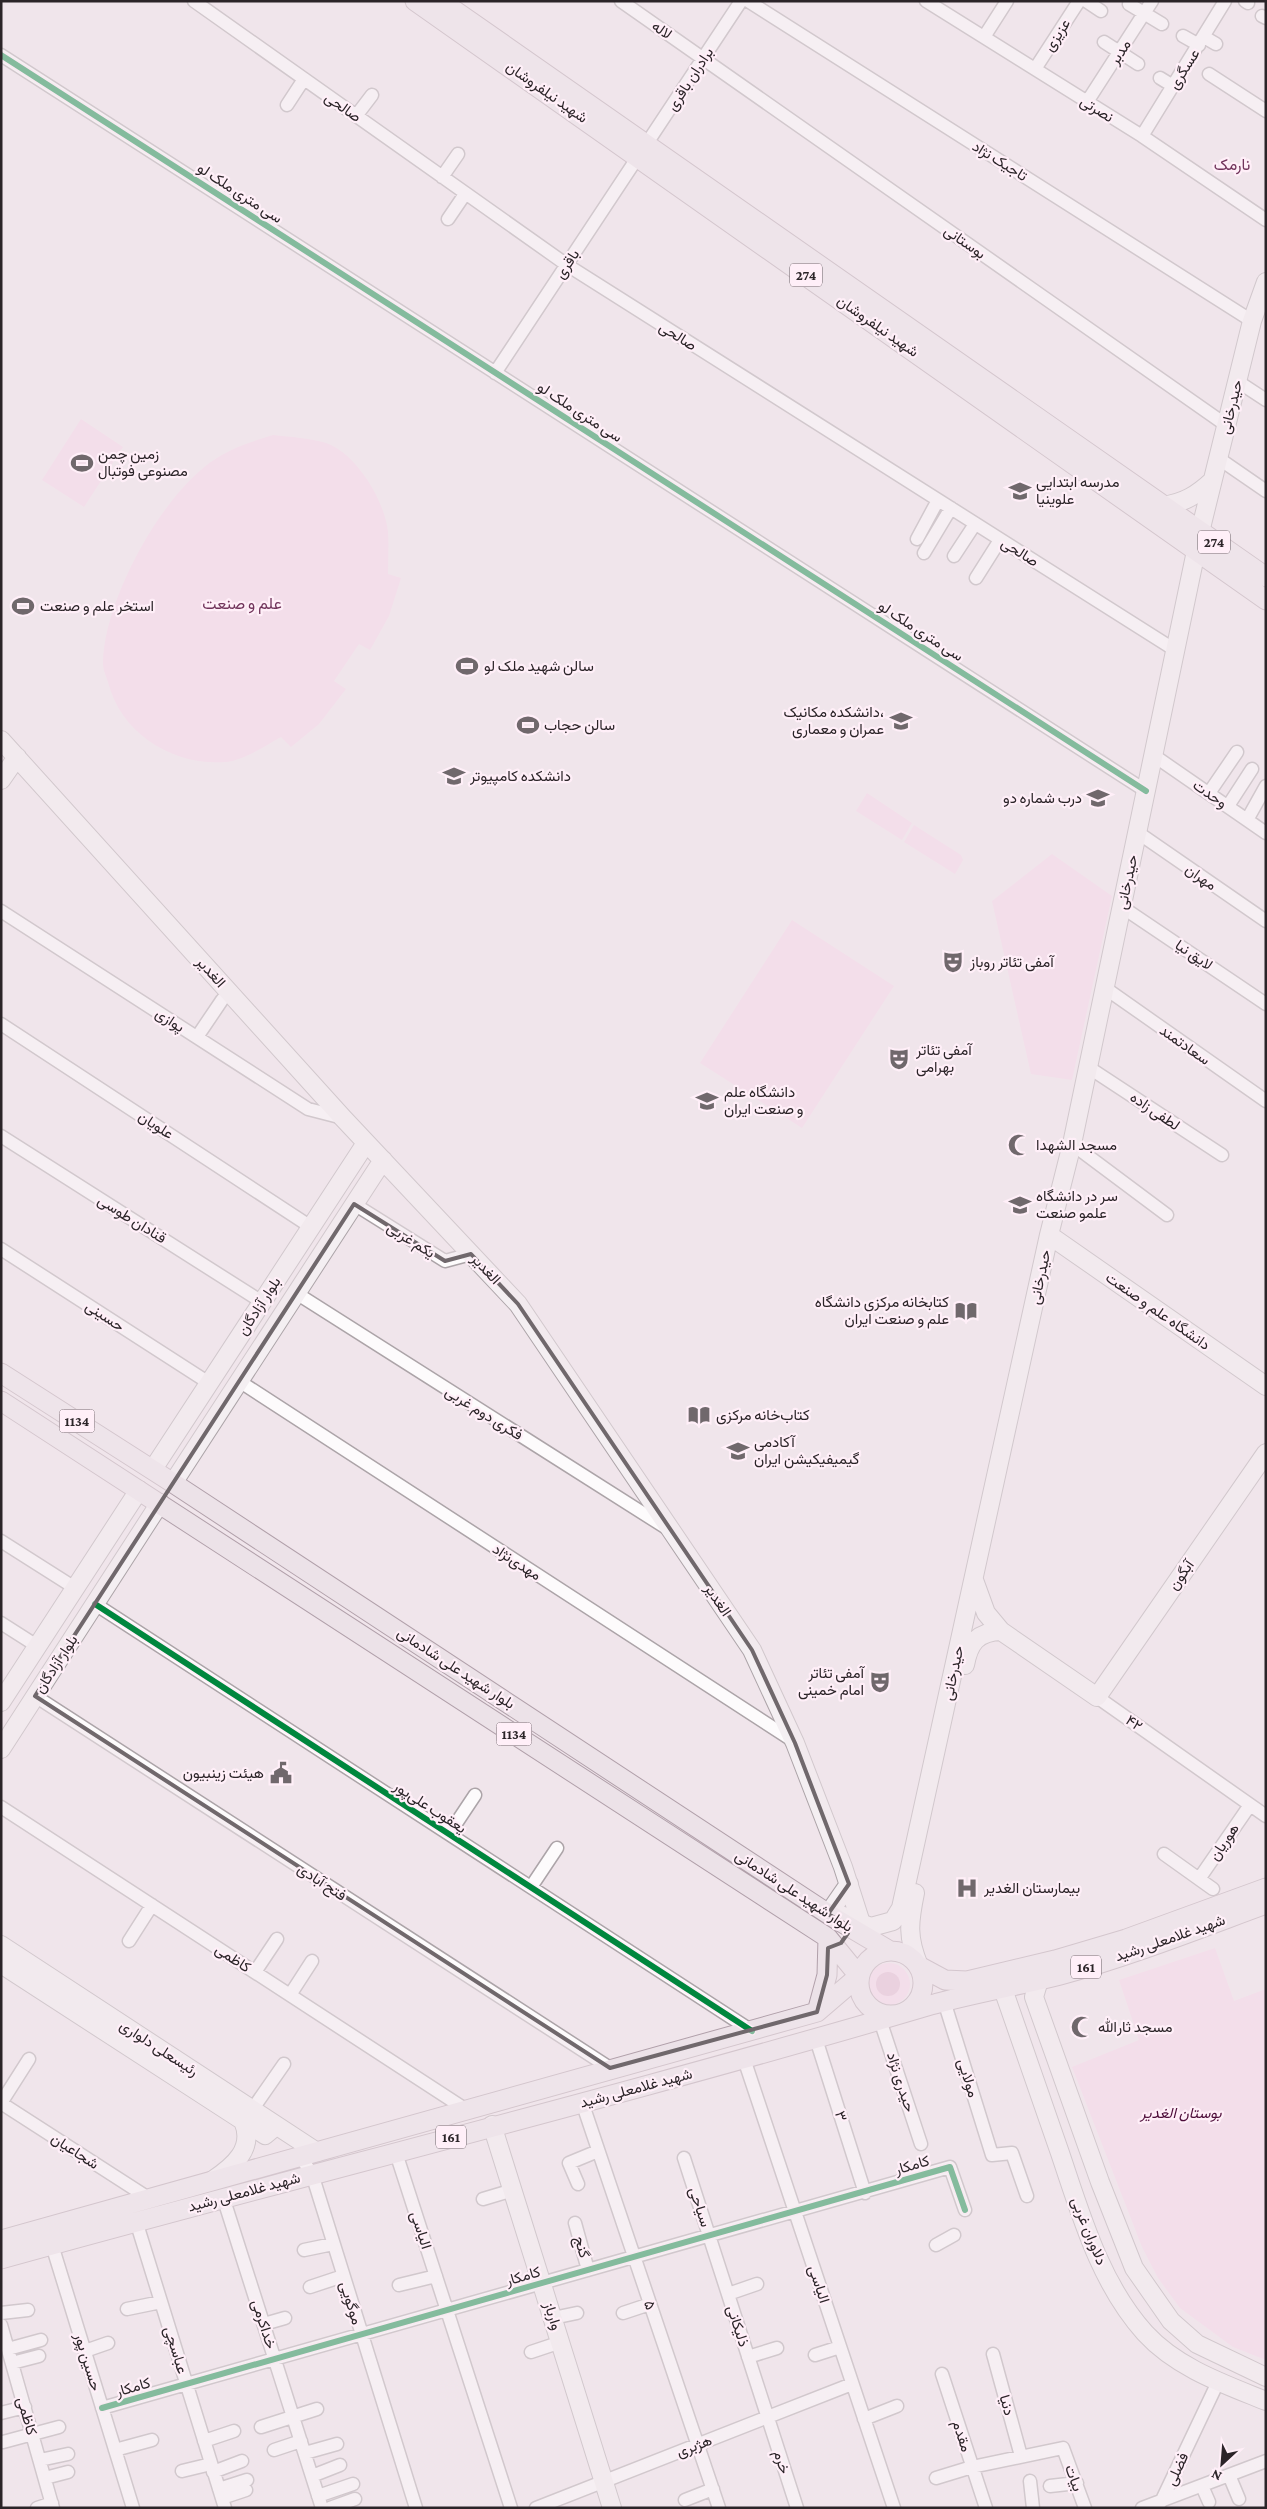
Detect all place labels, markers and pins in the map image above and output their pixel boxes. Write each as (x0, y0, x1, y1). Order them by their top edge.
place label: زمین چمن مصنوعی فوتبال (98, 446, 188, 481)
sports icon: زمین چمن مصنوعی فوتبال (69, 450, 95, 476)
place label: مدرسه ابتدایی علوینیا (1036, 474, 1120, 508)
school or university icon: مدرسه ابتدایی علوینیا (1007, 478, 1033, 504)
sports icon: استخر علم و صنعت (10, 593, 36, 619)
place label: استخر علم و صنعت (40, 598, 154, 616)
sports icon: سالن شهید ملک لو (454, 653, 480, 679)
place label: سالن شهید ملک لو (484, 658, 594, 676)
place label: دانشکده مکانیک، عمران و معماری (783, 704, 884, 739)
school or university icon: دانشکده مکانیک، عمران و معماری (888, 708, 914, 734)
sports icon: سالن حجاب (515, 712, 541, 738)
place label: سالن حجاب (544, 717, 615, 735)
school or university icon: دانشکده کامپیوتر (441, 763, 467, 789)
place label: دانشکده کامپیوتر (469, 768, 571, 786)
school or university icon: درب شماره دو (1085, 785, 1111, 811)
place label: درب شماره دو (1003, 790, 1082, 807)
theatre icon: آمفی تئاتر روباز (940, 949, 966, 975)
place label: آمفی تئاتر روباز (969, 954, 1055, 972)
place label: آمفی تئاتر بهرامی (915, 1042, 973, 1077)
theatre icon: آمفی تئاتر بهرامی (886, 1046, 912, 1072)
place label: دانشگاه علم و صنعت ایران (724, 1084, 803, 1118)
school or university icon: دانشگاه علم و صنعت ایران (694, 1088, 720, 1114)
mosque icon: مسجد الشهدا (1006, 1132, 1032, 1158)
place label: مسجد الشهدا (1036, 1137, 1117, 1154)
place label: سر در دانشگاه علمو صنعت (1036, 1188, 1118, 1222)
school or university icon: سر در دانشگاه علمو صنعت (1007, 1192, 1033, 1218)
place label: کتابخانه مرکزی دانشگاه علم و صنعت ایران (815, 1294, 949, 1329)
library icon: کتابخانه مرکزی دانشگاه علم و صنعت ایران (953, 1298, 979, 1324)
library icon: کتاب‌خانه مرکزی (686, 1402, 712, 1428)
place label: کتاب‌خانه مرکزی (716, 1407, 810, 1425)
place label: آکادمی گیمیفیکیشن ایران (754, 1434, 860, 1469)
school or university icon: آکادمی گیمیفیکیشن ایران (725, 1438, 751, 1464)
place label: آمفی تئاتر امام خمینی (798, 1665, 866, 1700)
theatre icon: آمفی تئاتر امام خمینی (867, 1669, 893, 1695)
public building icon: هیئت زینبیون (268, 1760, 294, 1786)
place label: هیئت زینبیون (183, 1765, 264, 1782)
hospital icon: بیمارستان الغدیر (954, 1875, 980, 1901)
place label: بیمارستان الغدیر (983, 1880, 1080, 1897)
mosque icon: مسجد ثارالله (1069, 2014, 1095, 2040)
place label: مسجد ثارالله (1098, 2018, 1173, 2036)

